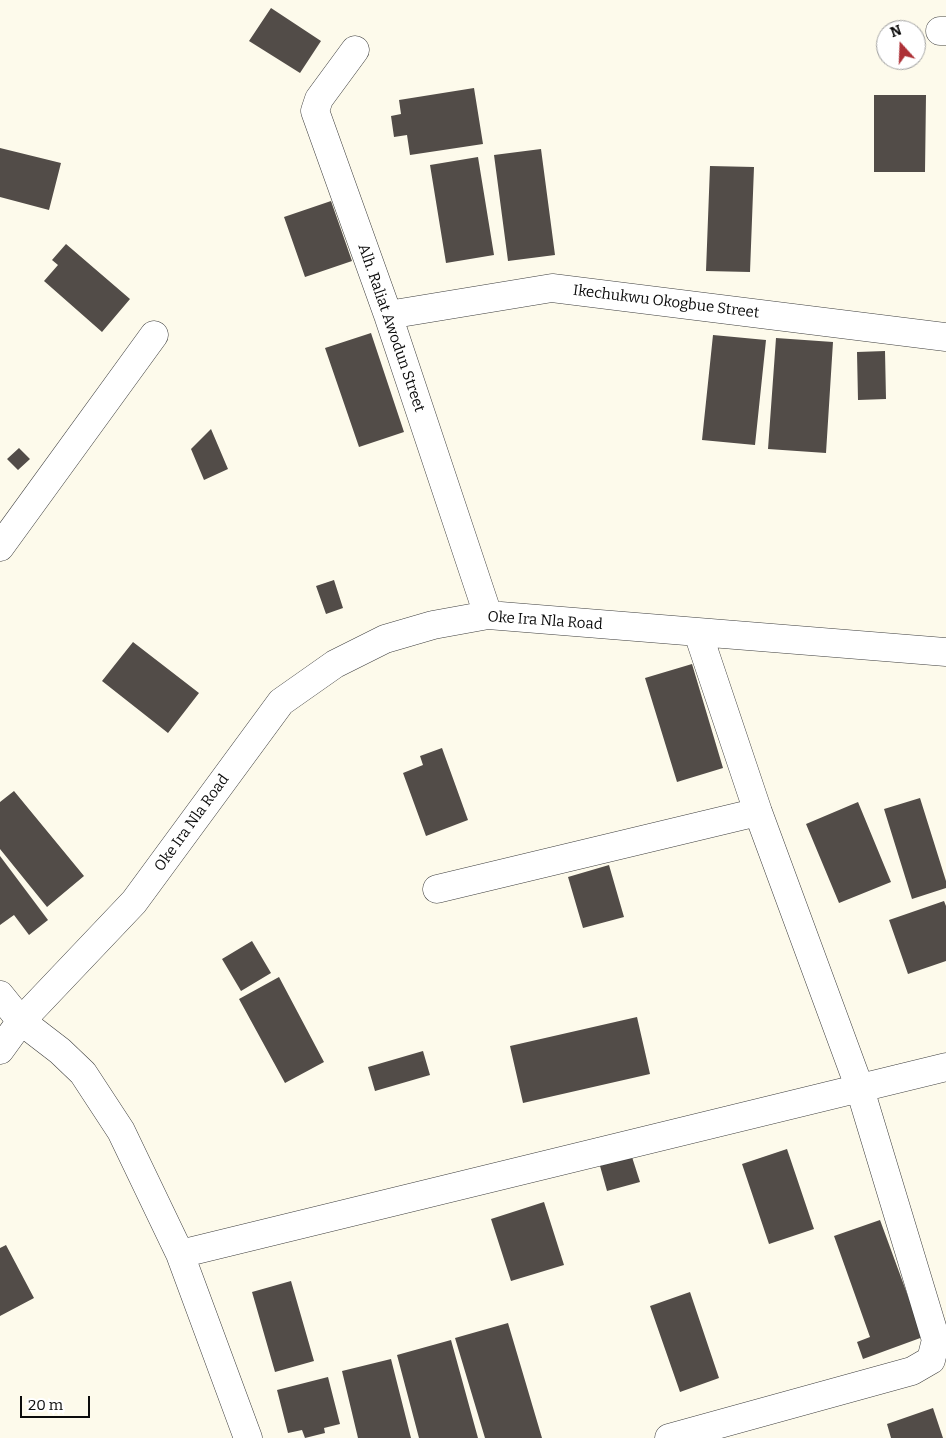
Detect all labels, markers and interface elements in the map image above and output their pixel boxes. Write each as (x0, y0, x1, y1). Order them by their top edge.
north arrow (876, 20, 926, 70)
text: N (888, 22, 904, 41)
street label: Alh. Raliat Awodun Street (354, 242, 428, 414)
street label: Ikechukwu Okogbue Street (572, 282, 760, 322)
street label: Oke Ira Nla Road (487, 608, 603, 634)
street label: Oke Ira Nla Road (151, 771, 233, 875)
scale bar (22, 1386, 92, 1418)
text: 20 m (28, 1396, 63, 1414)

